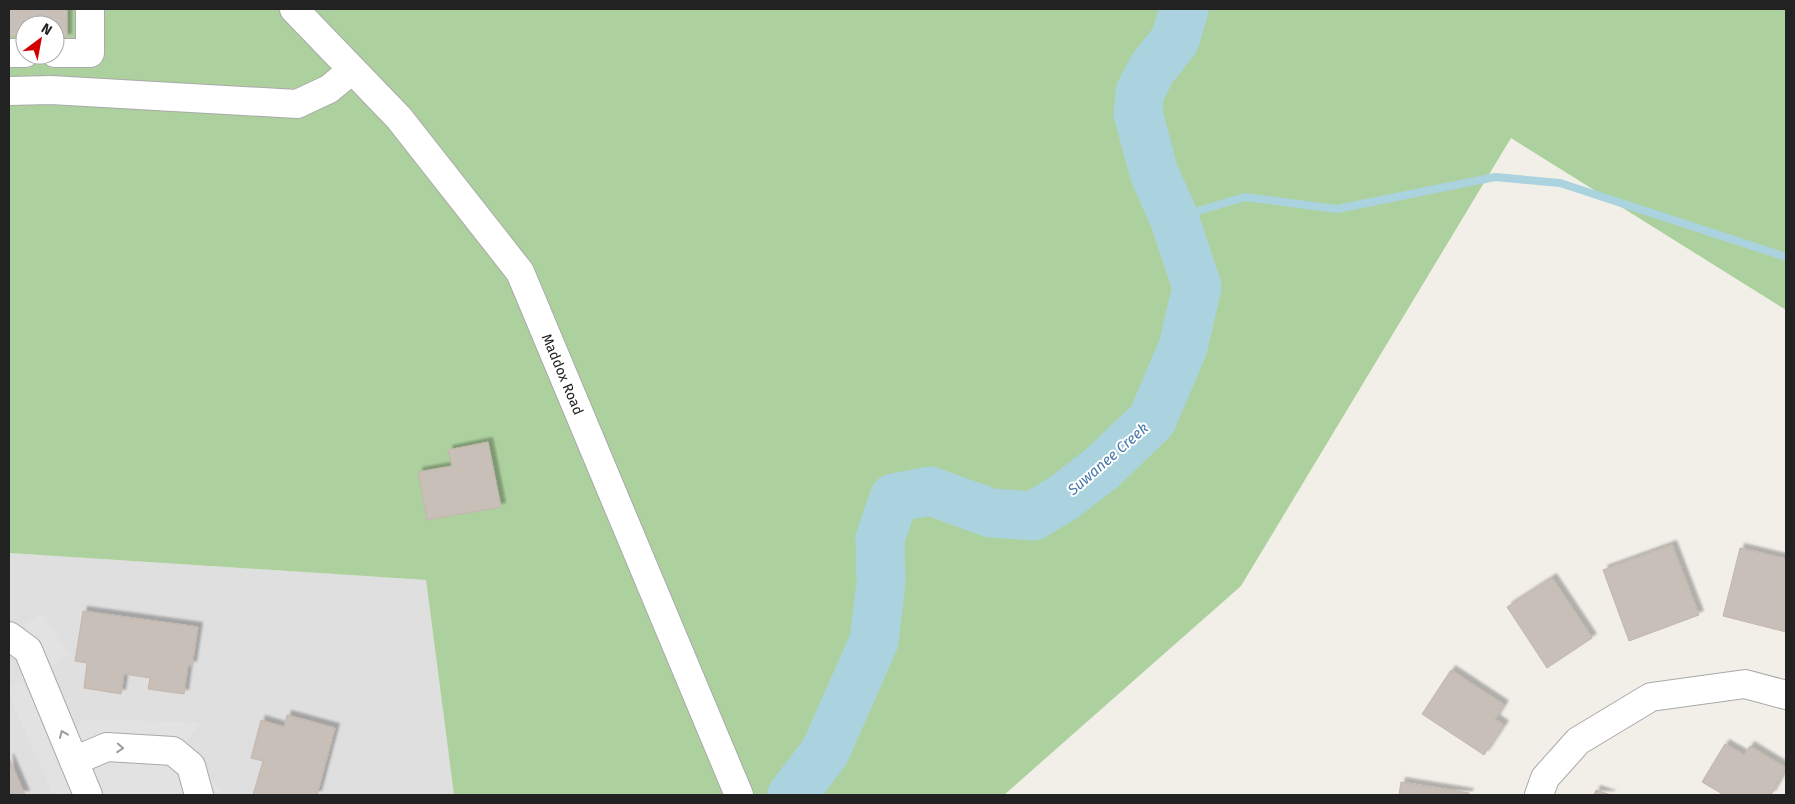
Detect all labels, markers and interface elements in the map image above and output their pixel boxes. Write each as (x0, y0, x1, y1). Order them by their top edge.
north arrow (15, 15, 65, 65)
text: N (38, 20, 55, 39)
street label: Maddox Road (538, 331, 587, 417)
water label: Suwanee Creek (1063, 419, 1152, 500)
one-way arrow (58, 730, 69, 739)
one-way arrow (116, 742, 124, 753)

